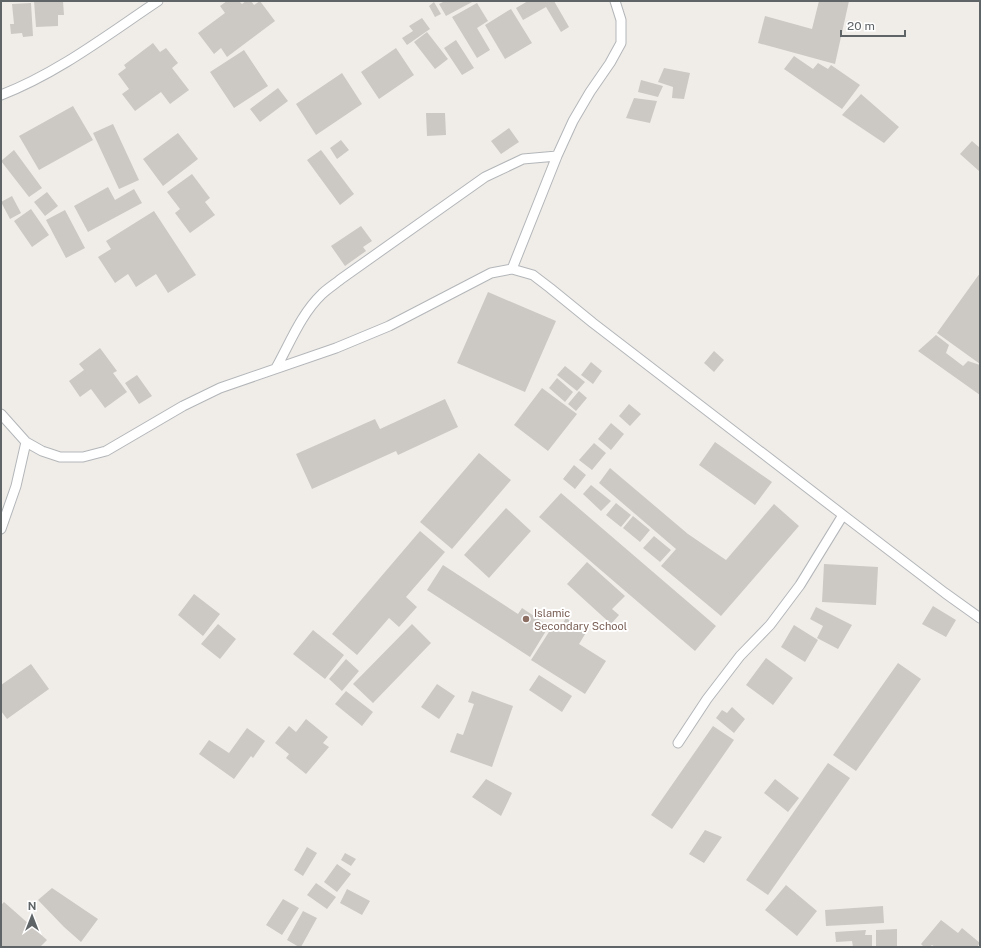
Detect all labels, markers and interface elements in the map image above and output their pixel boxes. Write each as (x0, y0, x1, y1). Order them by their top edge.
scale bar (841, 12, 905, 38)
text: 20 m (847, 19, 875, 33)
place label: Islamic Secondary School (534, 607, 627, 632)
marker: Islamic Secondary School (521, 614, 531, 624)
north arrow (12, 896, 52, 936)
text: N (28, 900, 36, 912)

